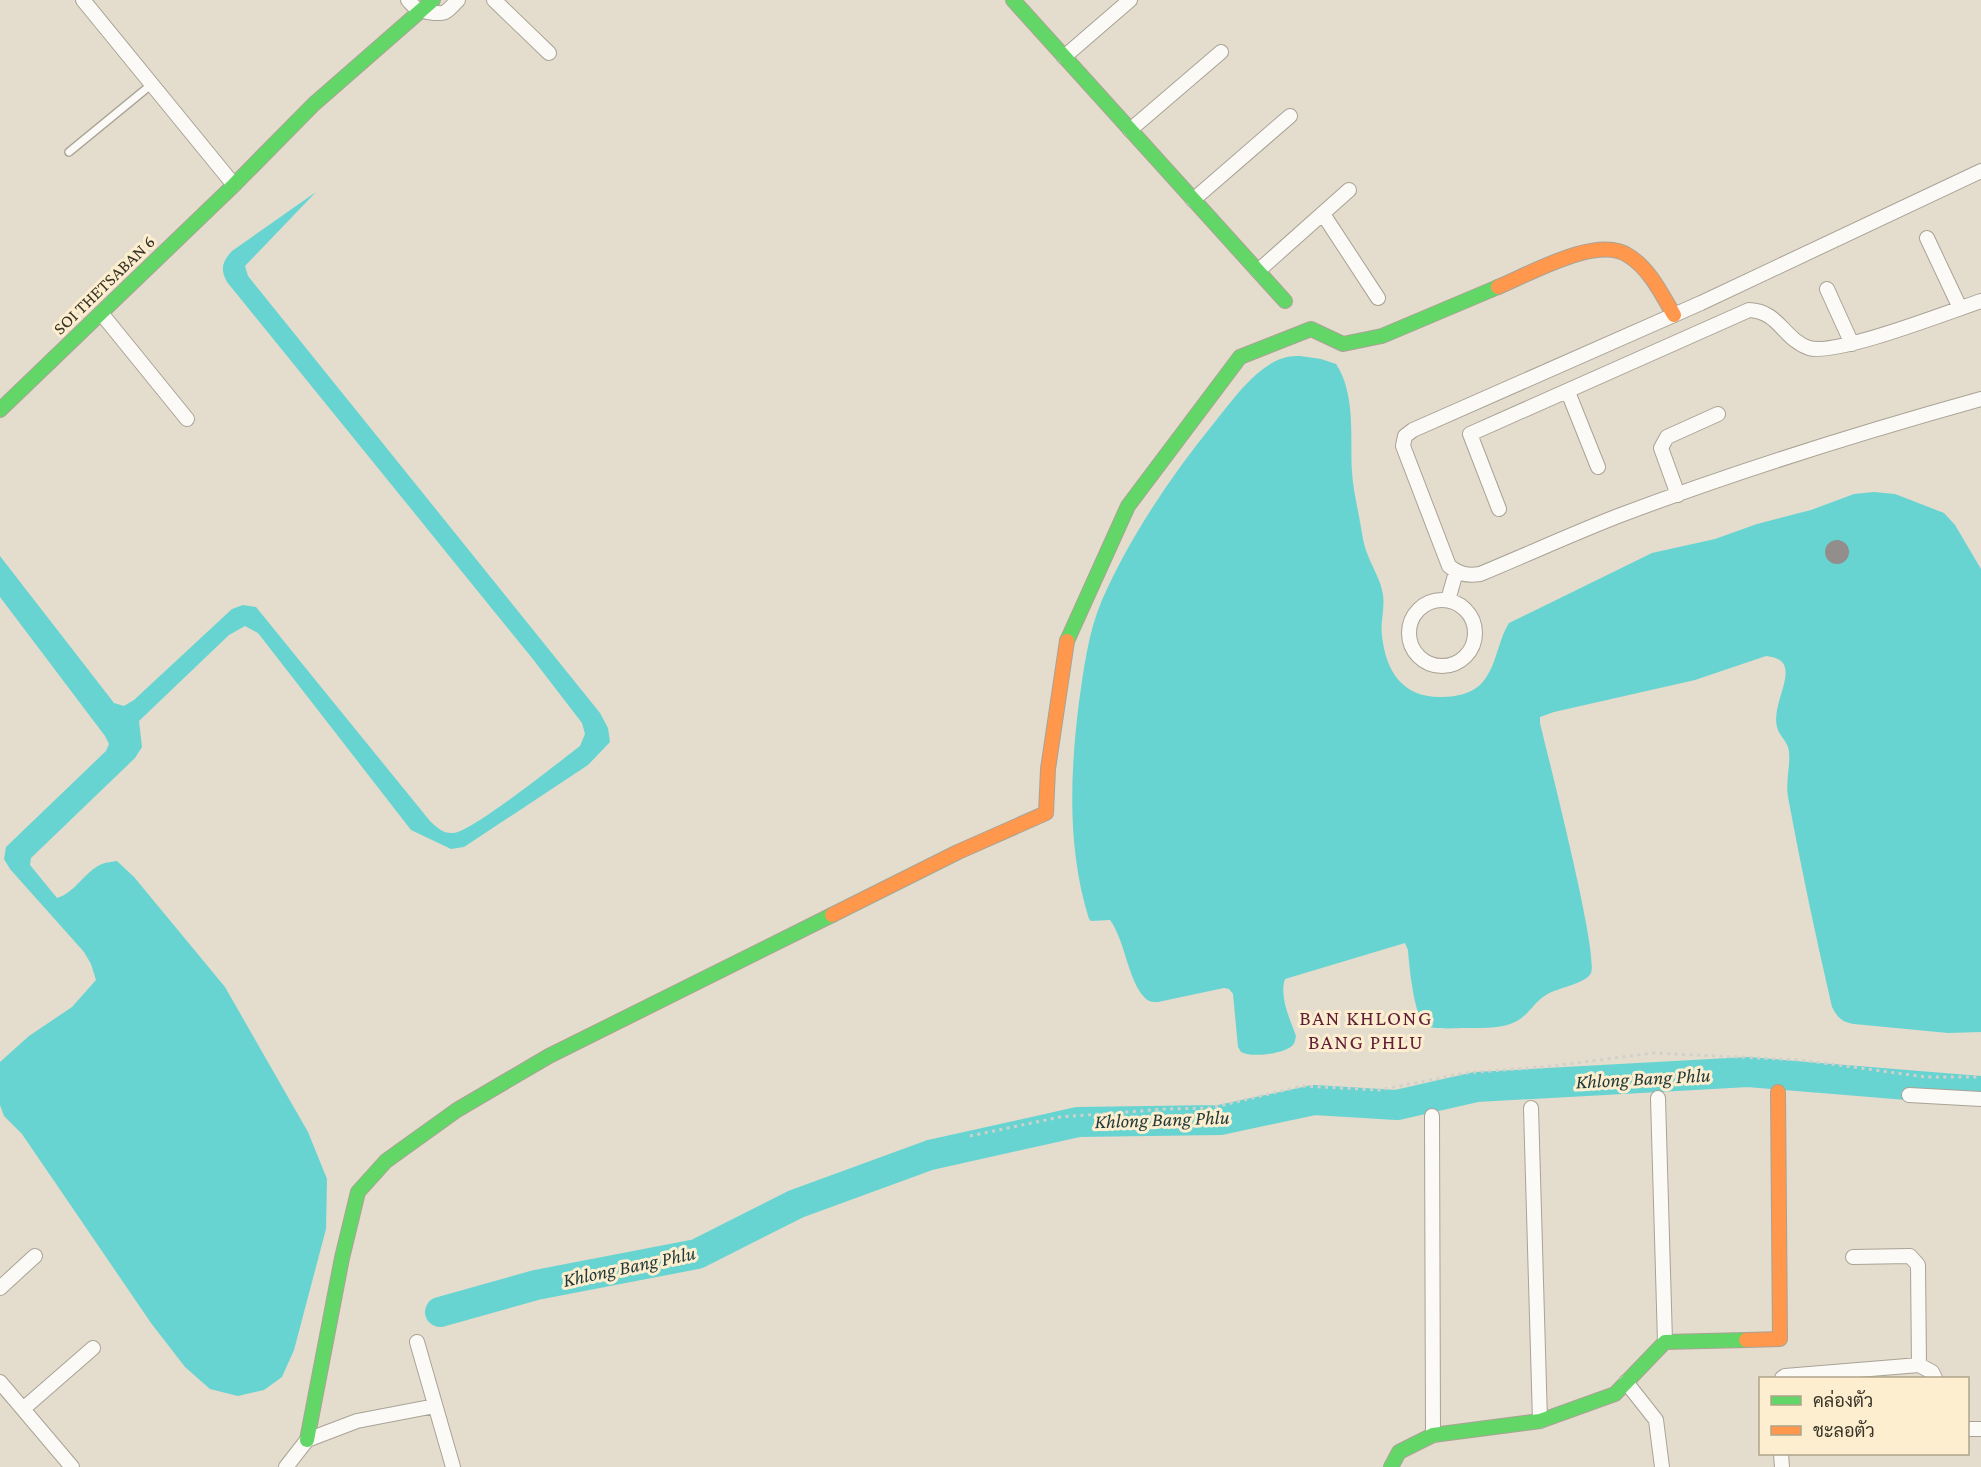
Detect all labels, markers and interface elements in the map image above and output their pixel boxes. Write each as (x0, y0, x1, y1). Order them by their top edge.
street label: SOI THETSABAN 6 (49, 231, 159, 339)
district label: BAN KHLONG BANG PHLU (1299, 1006, 1433, 1054)
water label: Khlong Bang Phlu (1575, 1063, 1711, 1094)
water label: Khlong Bang Phlu (1094, 1106, 1230, 1133)
water label: Khlong Bang Phlu (561, 1241, 698, 1292)
legend (1759, 1377, 1969, 1455)
text: คล่องตัว (1813, 1389, 1873, 1411)
text: ชะลอตัว (1813, 1420, 1875, 1441)

